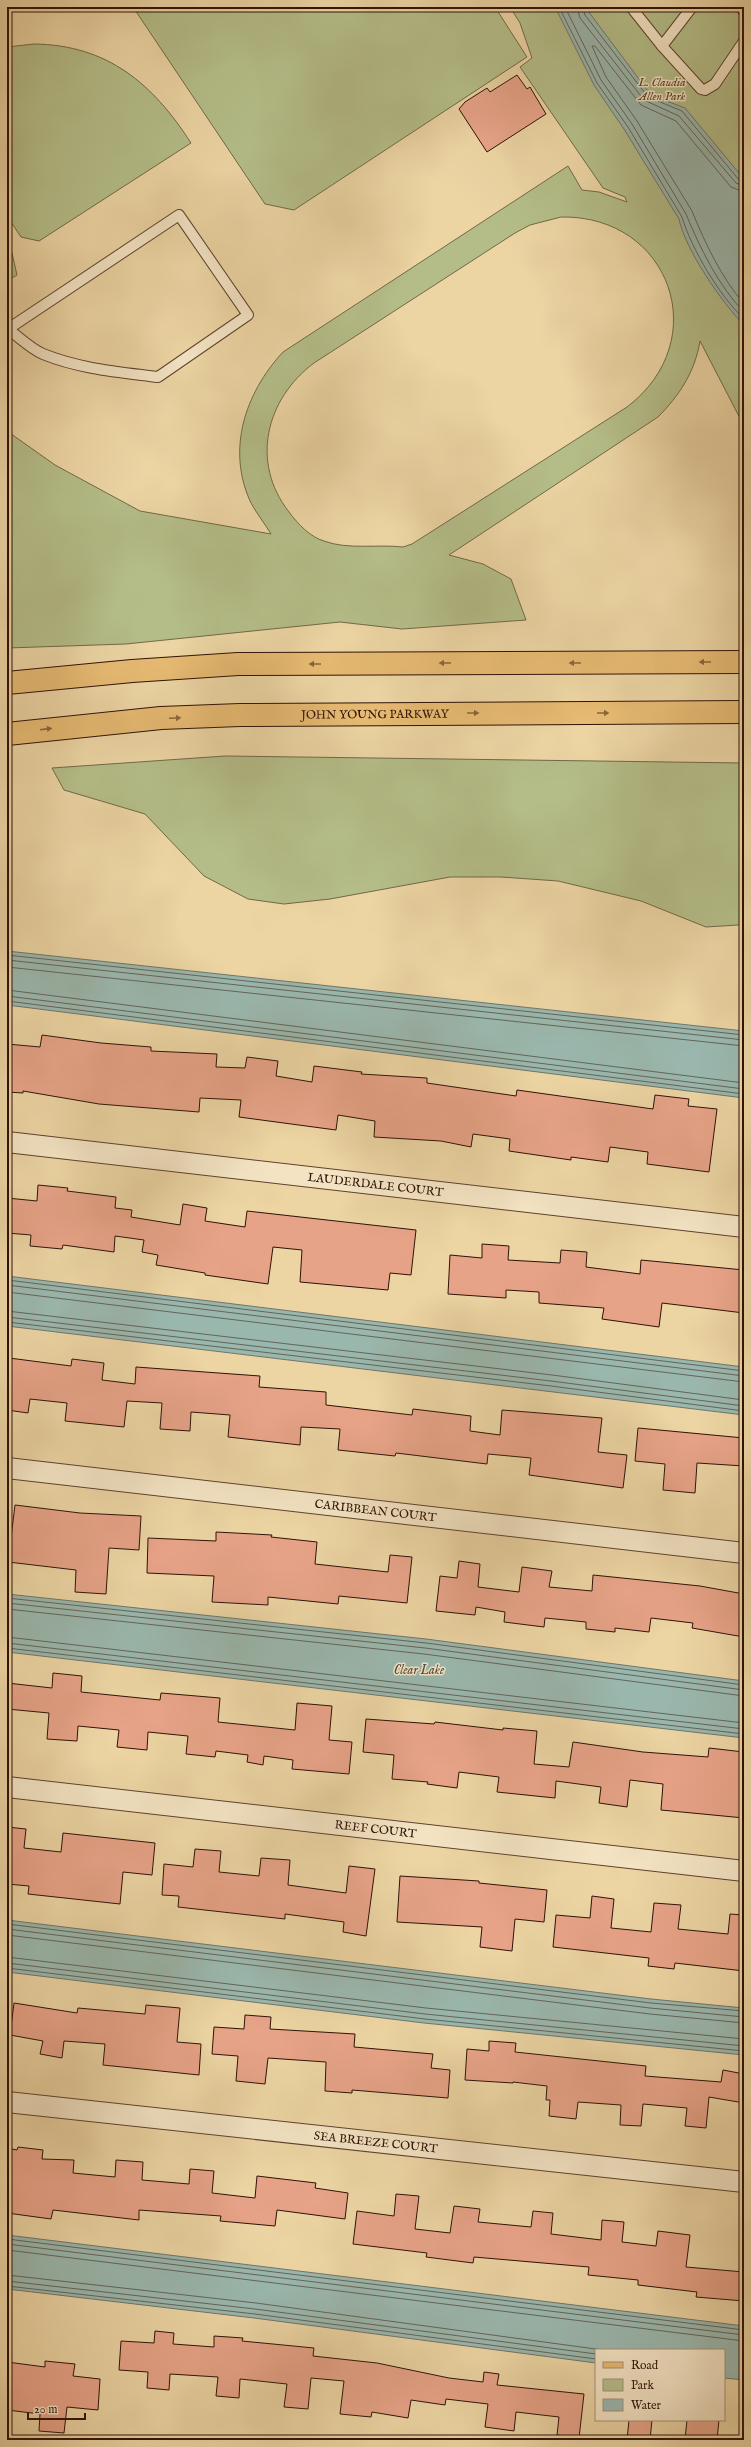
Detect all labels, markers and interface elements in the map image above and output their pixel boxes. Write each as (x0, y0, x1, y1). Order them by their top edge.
park label: L. Claudia Allen Park (637, 75, 686, 104)
one-way arrow (698, 659, 711, 665)
one-way arrow (438, 660, 451, 666)
one-way arrow (568, 660, 581, 666)
one-way arrow (308, 661, 321, 667)
street label: JOHN YOUNG PARKWAY (299, 707, 450, 724)
one-way arrow (467, 710, 480, 716)
one-way arrow (597, 710, 610, 716)
one-way arrow (169, 714, 181, 721)
one-way arrow (40, 726, 52, 732)
street label: LAUDERDALE COURT (307, 1170, 444, 1200)
street label: CARIBBEAN COURT (314, 1497, 437, 1525)
water label: Clear Lake (394, 1662, 445, 1679)
street label: REEF COURT (334, 1817, 418, 1842)
street label: SEA BREEZE COURT (313, 2128, 439, 2157)
legend (595, 2349, 725, 2421)
text: Road (631, 2358, 659, 2373)
text: Park (631, 2378, 654, 2393)
scale bar (28, 2395, 85, 2421)
text: Water (631, 2398, 662, 2413)
text: 20 m (34, 2402, 57, 2417)

